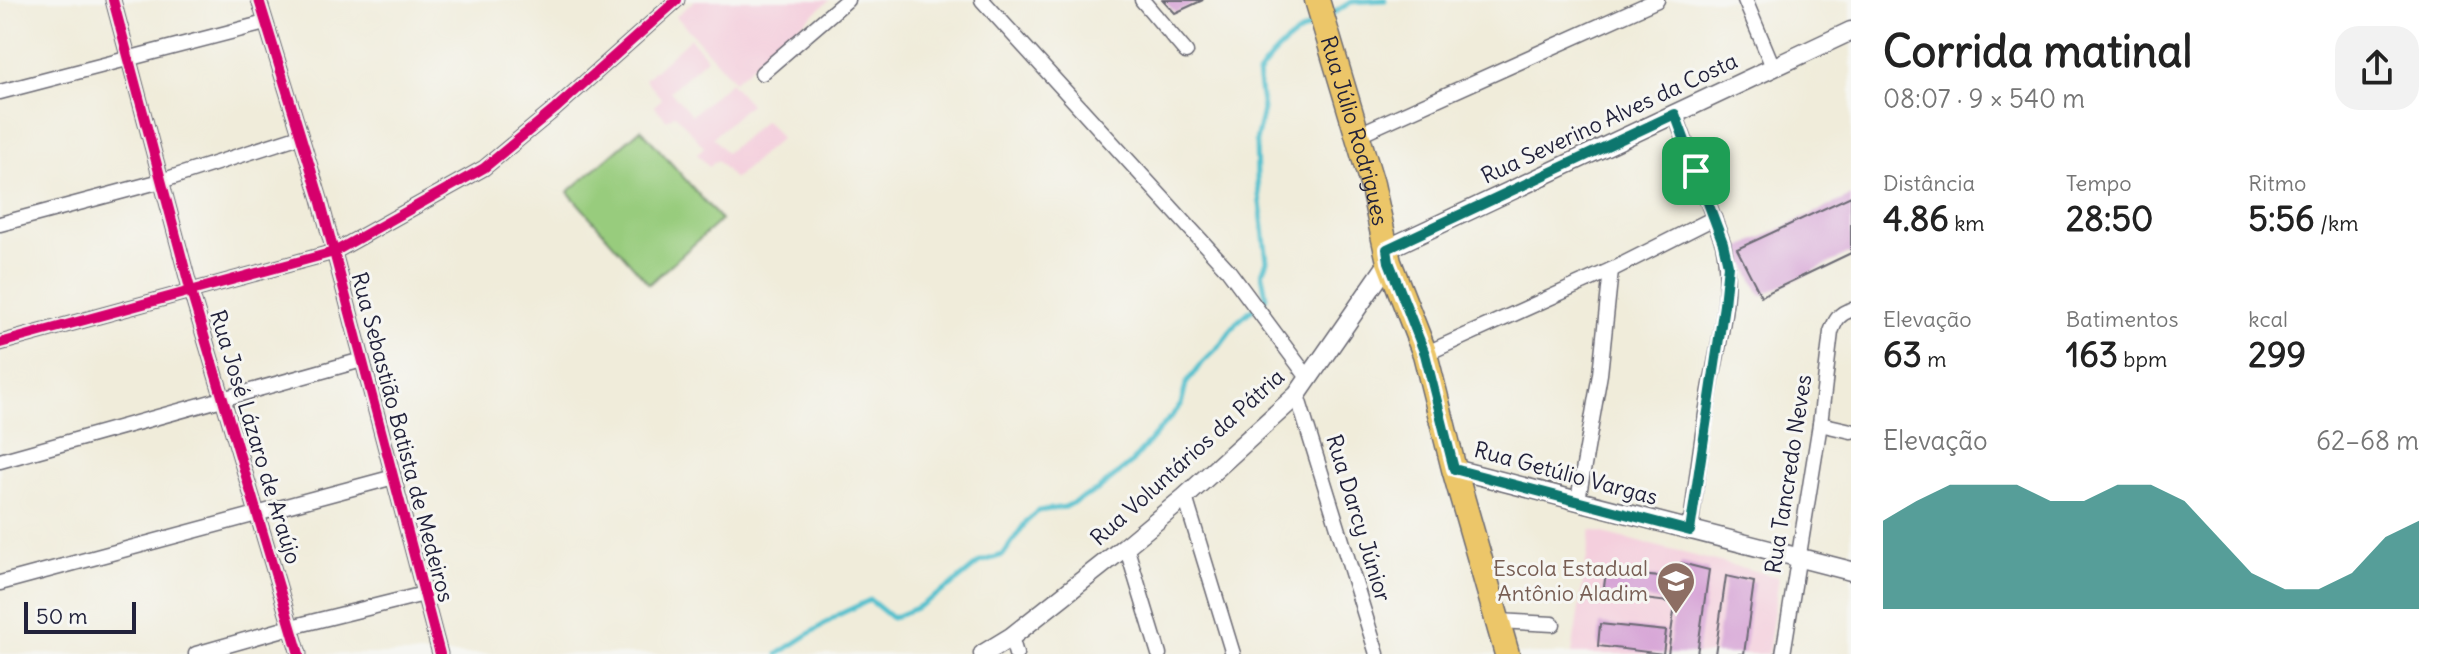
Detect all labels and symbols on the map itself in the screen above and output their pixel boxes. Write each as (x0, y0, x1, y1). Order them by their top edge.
street label: Rua Júlio Rodrigues (1314, 32, 1395, 228)
street label: Rua Severino Alves da Costa (1476, 46, 1742, 190)
pin (1662, 137, 1730, 205)
street label: Rua Sebastião Batista de Medeiros (345, 269, 461, 605)
street label: Rua José Lázaro de Araújo (204, 307, 308, 567)
street label: Rua Voluntários da Pátria (1084, 362, 1290, 552)
street label: Rua Tancredo Neves (1758, 372, 1818, 576)
street label: Rua Darcy Júnior (1320, 431, 1398, 605)
street label: Rua Getúlio Vargas (1471, 435, 1661, 511)
place label: Escola Estadual Antônio Aladim (1493, 554, 1648, 607)
school or university icon: Escola Estadual Antônio Aladim (1655, 560, 1697, 615)
scale bar (24, 598, 136, 634)

